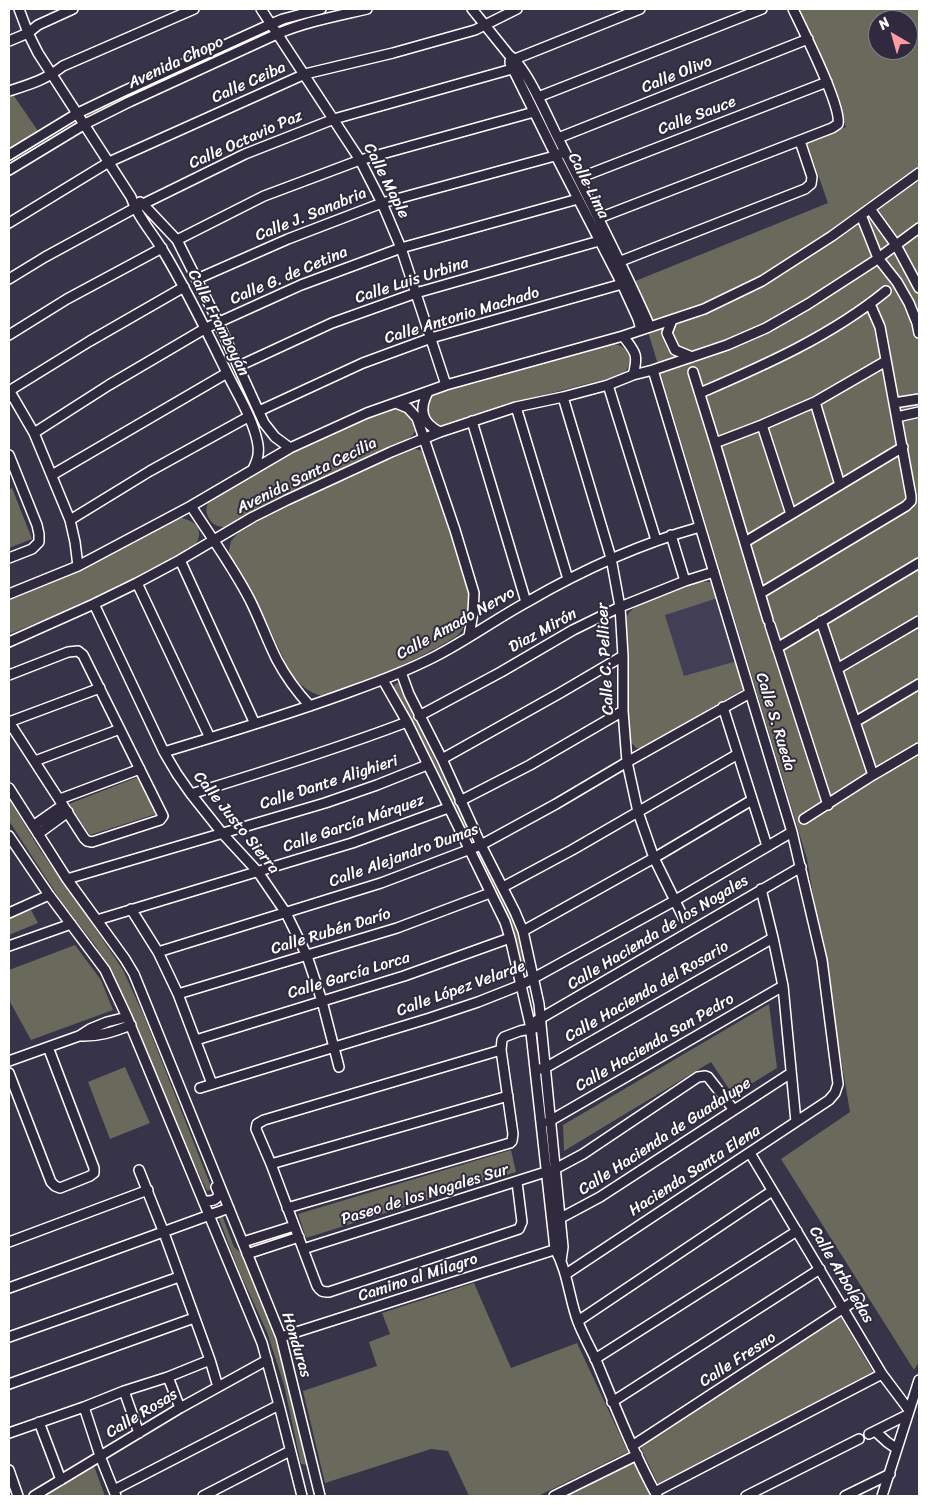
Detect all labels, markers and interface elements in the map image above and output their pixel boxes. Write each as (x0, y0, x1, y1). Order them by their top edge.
north arrow (868, 10, 918, 60)
text: N (873, 11, 896, 36)
street label: Avenida Chopo (125, 33, 227, 93)
street label: Calle Olivo (639, 52, 715, 98)
street label: Calle Ceiba (209, 58, 289, 108)
street label: Calle Sauce (655, 92, 739, 140)
street label: Calle Octavio Paz (186, 106, 306, 174)
street label: Calle Maple (359, 140, 413, 222)
street label: Calle Lima (563, 150, 613, 222)
street label: Calle J. Sanabria (253, 184, 369, 246)
street label: Calle G. de Cetina (227, 243, 351, 309)
street label: Calle Luis Urbina (353, 254, 471, 308)
street label: Calle Framboyán (183, 267, 253, 379)
street label: Calle Antonio Machado (382, 283, 542, 349)
street label: Avenida Santa Cecilia (234, 434, 380, 518)
street label: Calle Amado Nervo (393, 583, 519, 665)
street label: Calle C. Pellicer (593, 602, 619, 716)
street label: Diaz Mirón (506, 605, 580, 657)
street label: Calle S. Rueda (751, 671, 799, 773)
street label: Calle Dante Alighieri (257, 752, 401, 814)
street label: Calle Justo Sierra (189, 768, 283, 878)
street label: Calle García Márquez (281, 791, 427, 857)
street label: Calle Alejandro Dumas (327, 820, 481, 892)
street label: Calle Hacienda de los Nogales (564, 871, 752, 995)
street label: Calle Rubén Darío (269, 905, 393, 959)
street label: Calle Hacienda del Rosario (562, 937, 732, 1047)
street label: Calle García Lorca (286, 948, 412, 1004)
street label: Calle López Velarde (394, 957, 528, 1021)
street label: Calle Hacienda San Pedro (572, 990, 738, 1096)
street label: Calle Hacienda de Guadalupe (575, 1074, 755, 1200)
street label: Hacienda Santa Elena (626, 1121, 764, 1221)
street label: Paseo de los Nogales Sur (339, 1160, 511, 1230)
street label: Calle Arboledas (804, 1223, 878, 1327)
street label: Camino al Milagro (356, 1250, 480, 1306)
street label: Honduras (277, 1310, 315, 1380)
street label: Calle Fresno (696, 1328, 780, 1392)
street label: Calle Rosas (103, 1385, 181, 1443)

